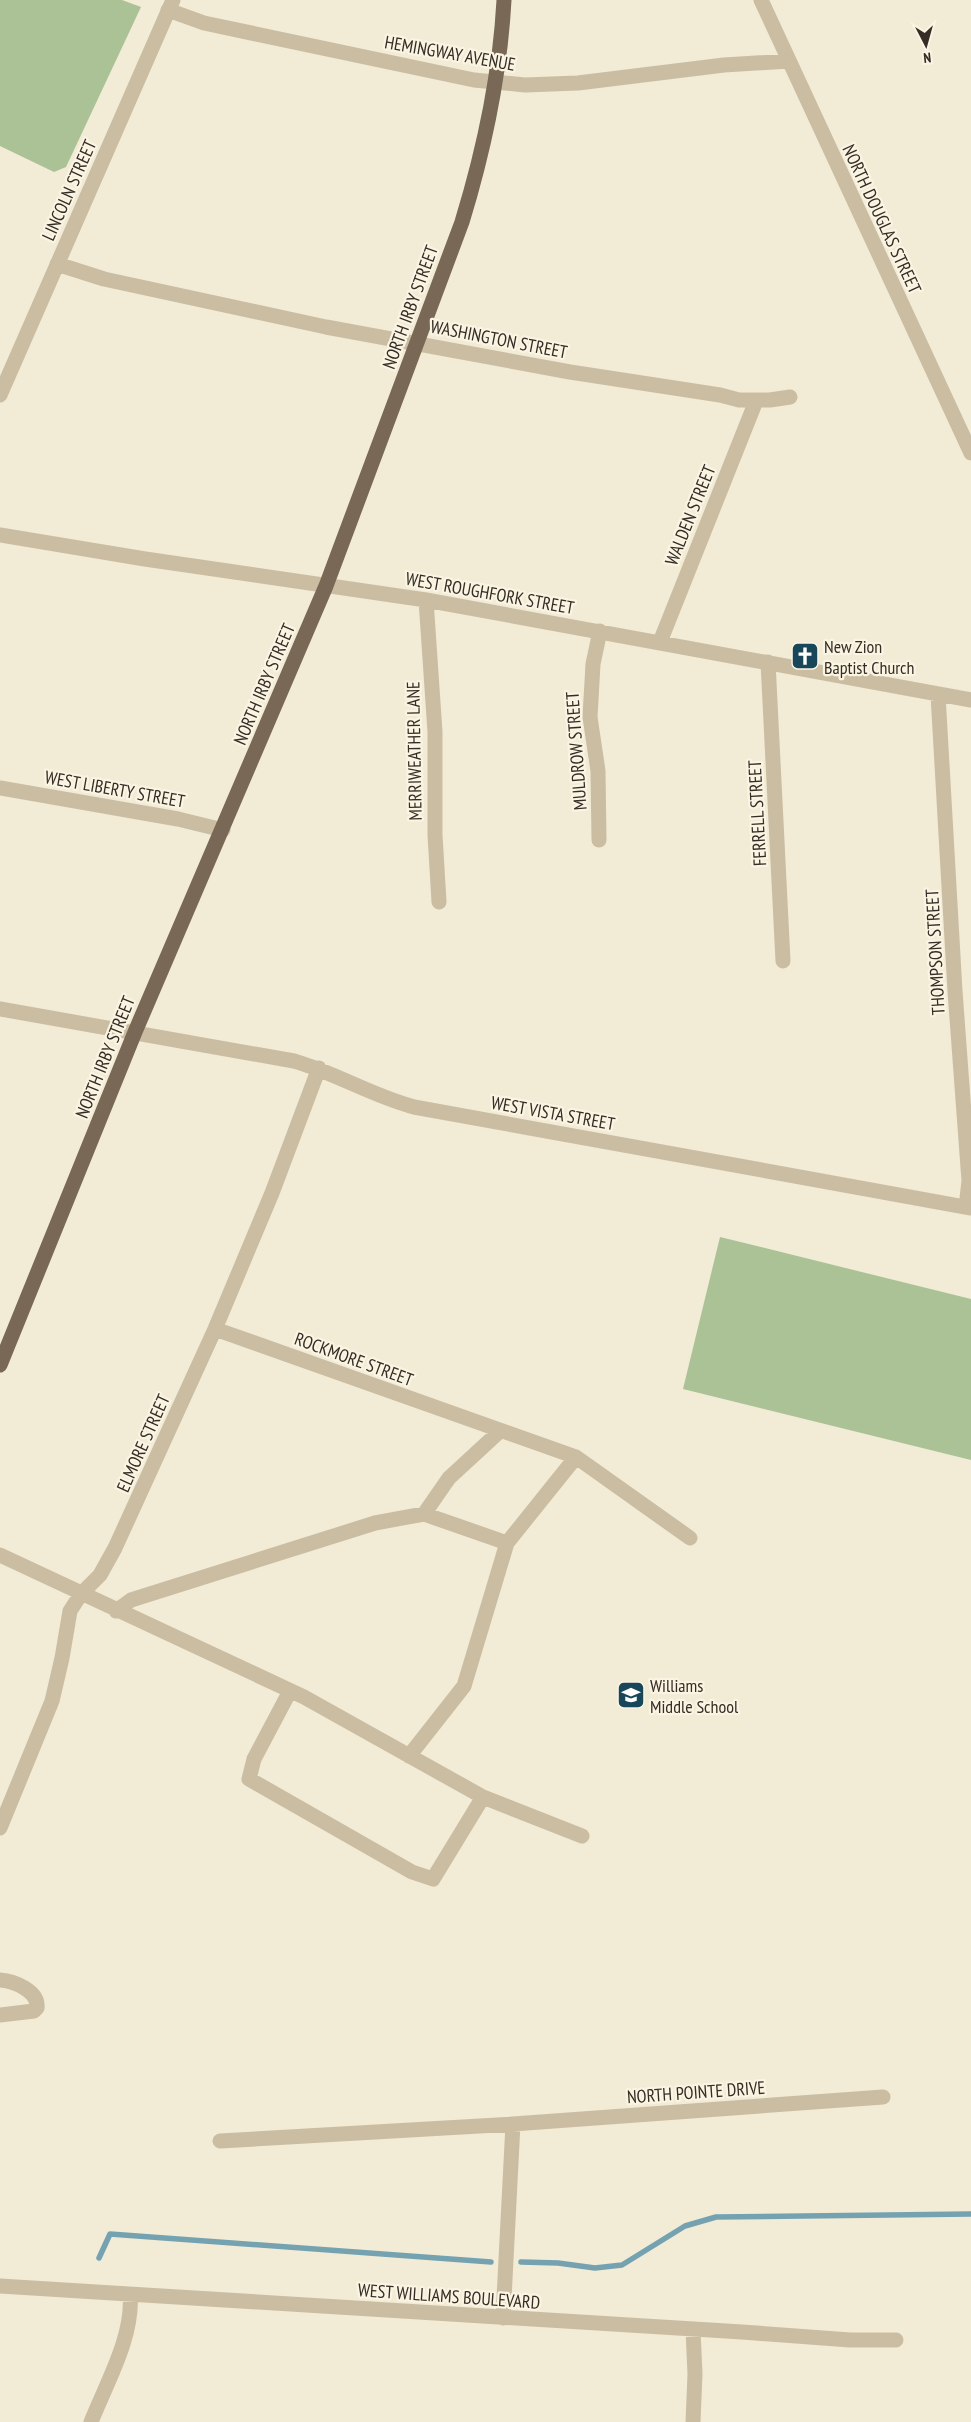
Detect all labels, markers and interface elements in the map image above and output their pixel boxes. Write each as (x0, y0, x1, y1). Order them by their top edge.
north arrow (901, 20, 951, 70)
street label: HEMINGWAY AVENUE (383, 30, 517, 76)
text: N (923, 49, 932, 67)
street label: LINCOLN STREET (37, 136, 101, 244)
street label: NORTH DOUGLAS STREET (837, 141, 927, 297)
street label: NORTH IRBY STREET (377, 242, 443, 372)
street label: WASHINGTON STREET (429, 314, 569, 364)
street label: WALDEN STREET (659, 461, 721, 569)
street label: WEST ROUGHFORK STREET (404, 567, 576, 619)
street label: NORTH IRBY STREET (228, 620, 300, 748)
place label: New Zion Baptist Church (824, 635, 914, 679)
church icon: New Zion Baptist Church (790, 641, 820, 671)
street label: MERRIWEATHER LANE (401, 681, 427, 821)
street label: MULDROW STREET (560, 691, 592, 811)
street label: FERRELL STREET (743, 759, 771, 867)
street label: WEST LIBERTY STREET (43, 765, 187, 813)
street label: THOMPSON STREET (920, 888, 950, 1016)
street label: NORTH IRBY STREET (70, 993, 140, 1121)
street label: WEST VISTA STREET (489, 1091, 617, 1135)
street label: ROCKMORE STREET (292, 1327, 416, 1391)
street label: ELMORE STREET (111, 1391, 175, 1495)
place label: Williams Middle School (650, 1674, 739, 1718)
school or university icon: Williams Middle School (616, 1680, 646, 1710)
street label: NORTH POINTE DRIVE (626, 2076, 766, 2108)
street label: WEST WILLIAMS BOULEVARD (357, 2278, 541, 2314)

